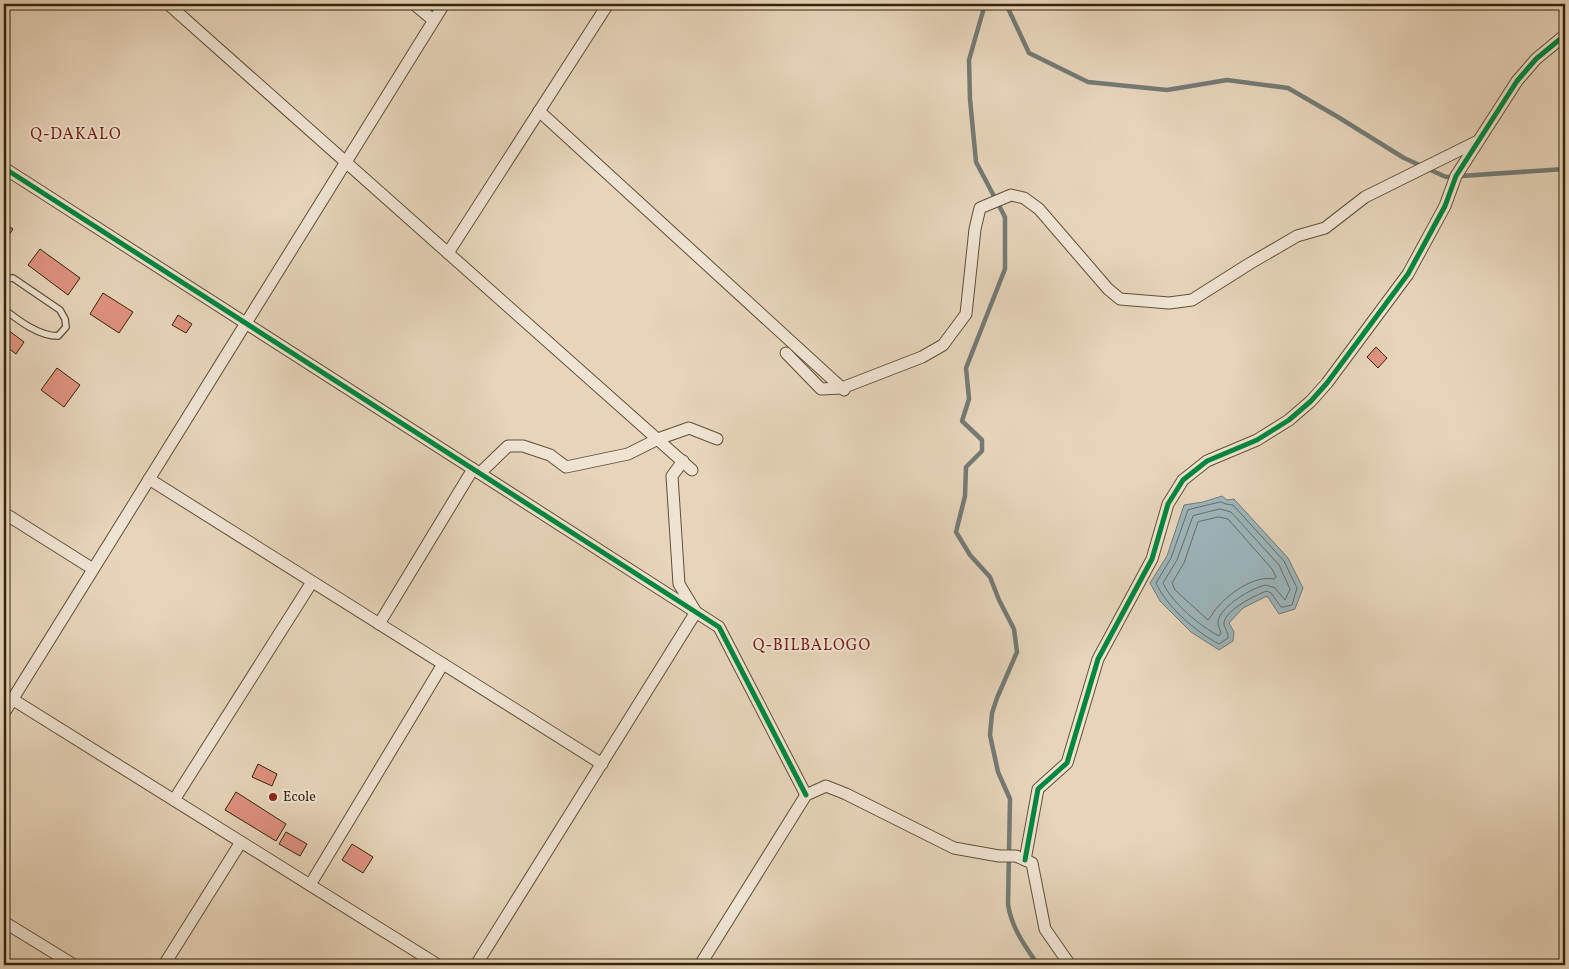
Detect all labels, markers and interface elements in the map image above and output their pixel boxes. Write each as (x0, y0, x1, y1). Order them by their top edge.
district label: Q-DAKALO (30, 124, 122, 146)
district label: Q-BILBALOGO (753, 635, 871, 657)
place label: Ecole (283, 788, 316, 807)
marker: Ecole (267, 791, 279, 803)

